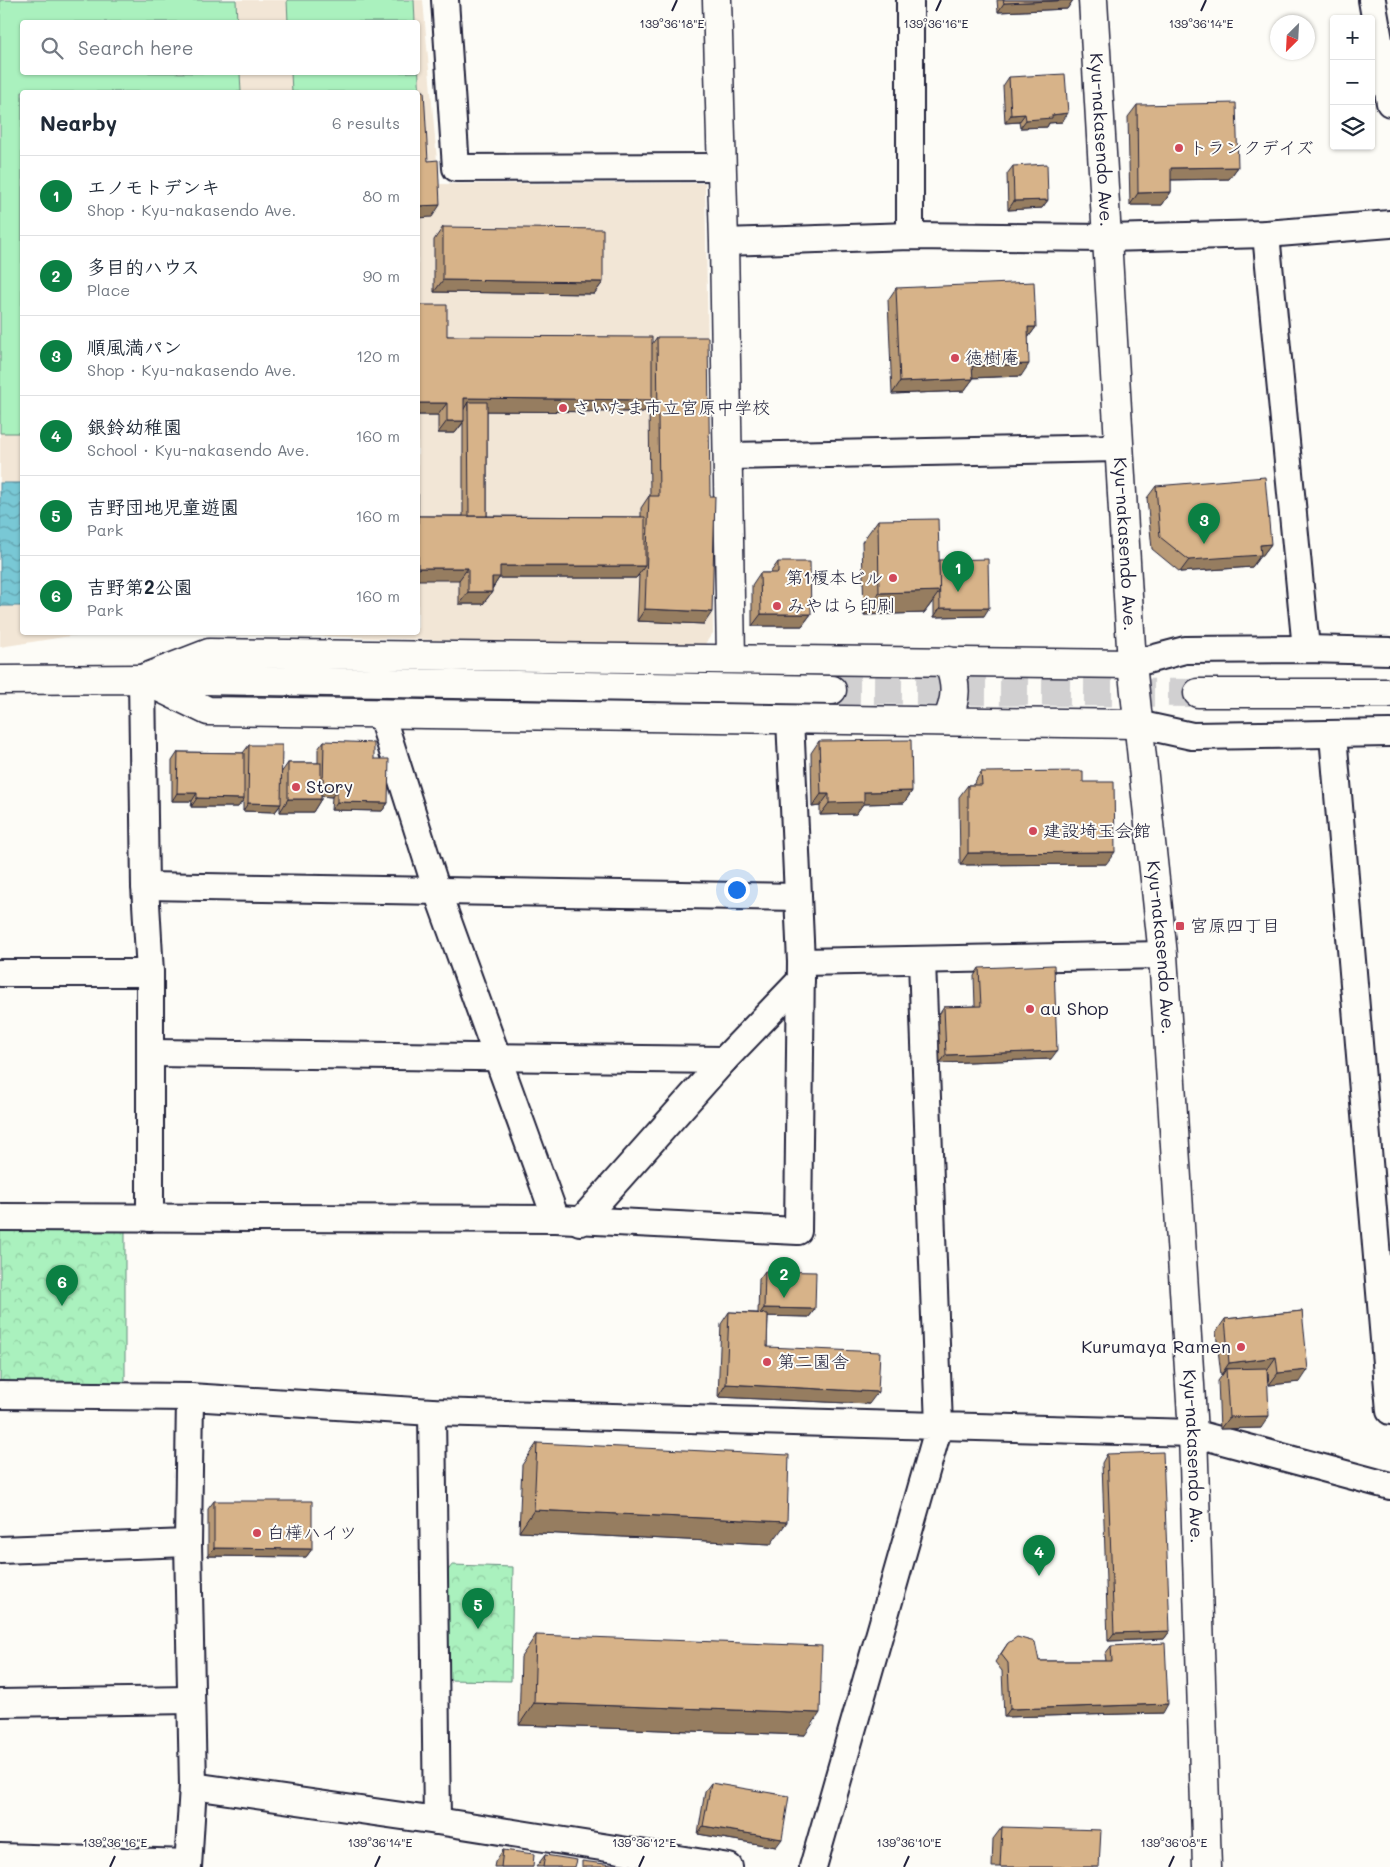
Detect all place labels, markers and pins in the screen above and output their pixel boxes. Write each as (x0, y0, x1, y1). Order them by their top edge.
place label: トランクデイズ (1189, 135, 1314, 159)
marker: トランクデイズ (1173, 142, 1185, 154)
place label: 徳樹庵 (965, 345, 1019, 369)
marker: 徳樹庵 (949, 352, 961, 364)
place label: さいたま市立宮原中学校 (573, 395, 770, 419)
marker: さいたま市立宮原中学校 (557, 402, 569, 414)
pin: 3 (1188, 503, 1220, 544)
pin: 1 (942, 551, 974, 592)
place label: 第1榎本ビル (785, 565, 883, 589)
marker: 第1榎本ビル (887, 572, 899, 584)
place label: みやはら印刷 (787, 593, 895, 617)
marker: みやはら印刷 (771, 600, 783, 612)
place label: Story (306, 774, 353, 798)
marker: Story (290, 781, 302, 793)
place label: 建設埼玉会館 (1043, 818, 1151, 842)
marker: 建設埼玉会館 (1027, 825, 1039, 837)
place label: 宮原四丁目 (1190, 913, 1280, 937)
marker: 宮原四丁目 (1174, 920, 1186, 932)
place label: au Shop (1040, 996, 1109, 1020)
marker: au Shop (1024, 1003, 1036, 1015)
pin: 2 (768, 1257, 800, 1298)
pin: 6 (46, 1265, 78, 1306)
place label: Kurumaya Ramen (1081, 1334, 1231, 1358)
marker: Kurumaya Ramen (1235, 1341, 1247, 1353)
place label: 第二園舎 (777, 1349, 849, 1373)
marker: 第二園舎 (761, 1356, 773, 1368)
place label: 白樺ハイツ (267, 1520, 357, 1544)
marker: 白樺ハイツ (251, 1527, 263, 1539)
pin: 4 (1023, 1535, 1055, 1576)
pin: 5 (462, 1588, 494, 1629)

